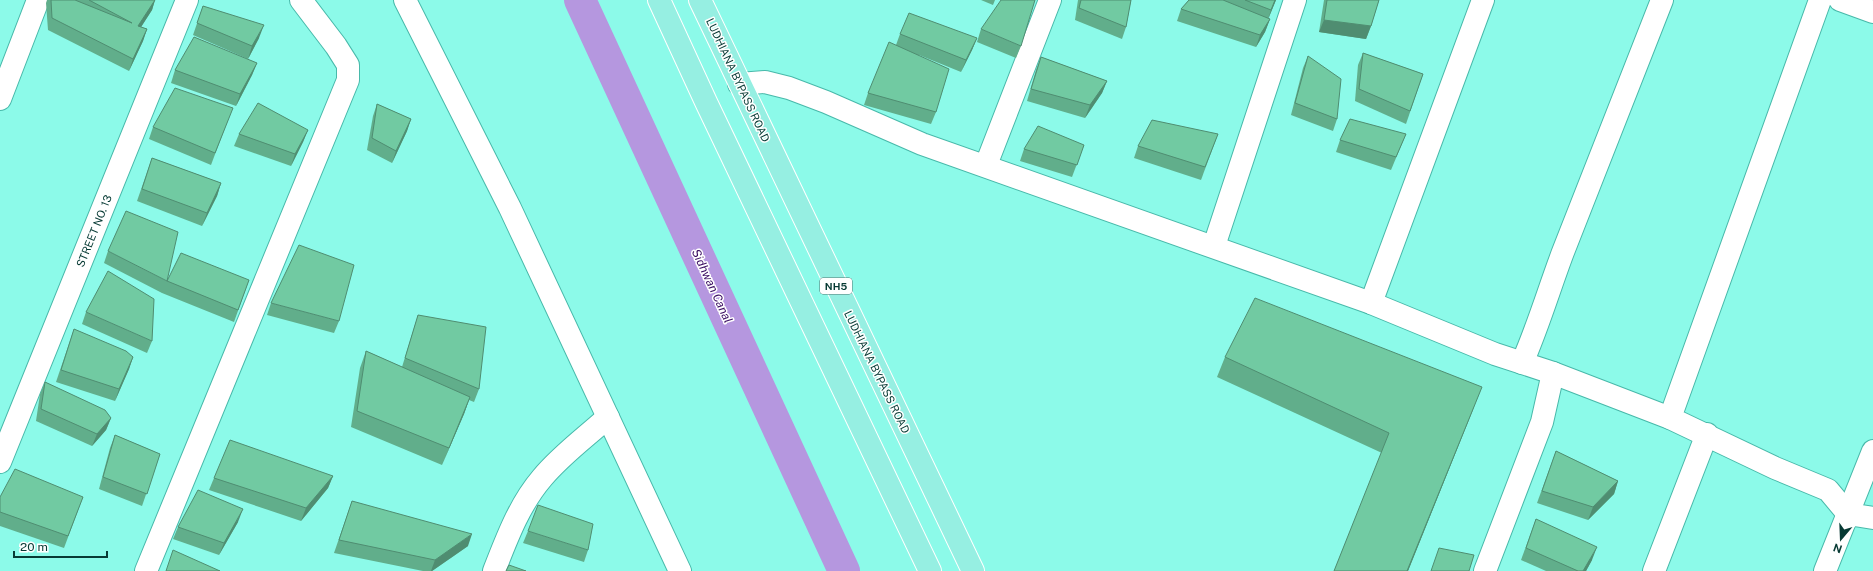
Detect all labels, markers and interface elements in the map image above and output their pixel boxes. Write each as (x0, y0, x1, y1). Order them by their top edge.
street label: LUDHIANA BYPASS ROAD (704, 16, 772, 144)
street label: STREET NO. 13 (74, 193, 114, 269)
water label: Sidhwan Canal (689, 247, 735, 325)
road number: NH5 (820, 278, 852, 294)
street label: LUDHIANA BYPASS ROAD (842, 309, 912, 436)
north arrow (1821, 519, 1861, 559)
scale bar (14, 533, 107, 559)
text: 20 m (20, 540, 48, 554)
text: N (1832, 541, 1844, 556)

